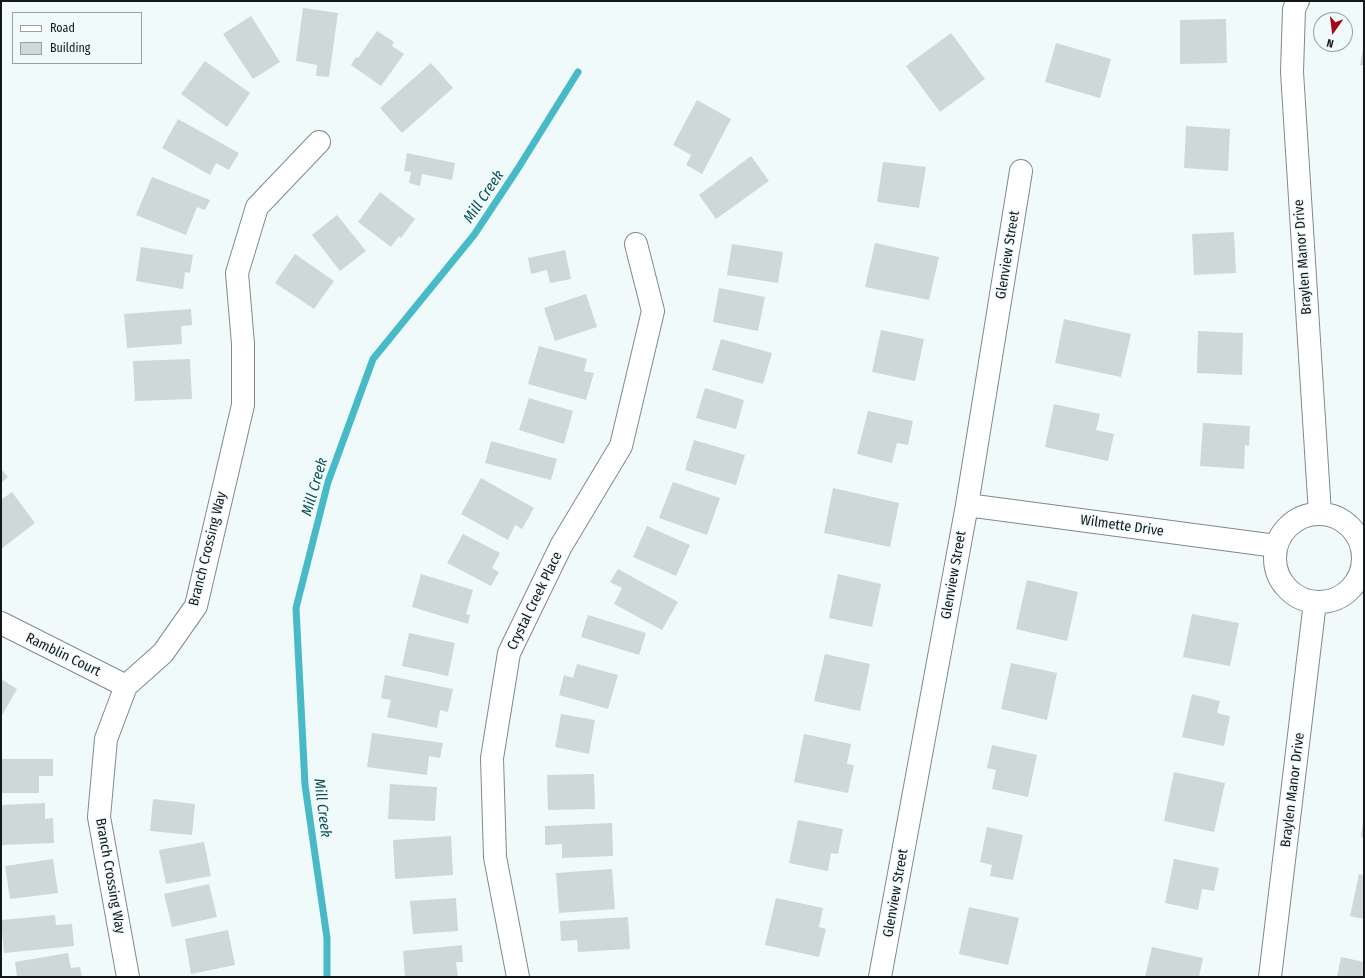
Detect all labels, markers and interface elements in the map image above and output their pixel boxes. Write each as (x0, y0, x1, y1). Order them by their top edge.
legend (12, 12, 142, 64)
north arrow (1313, 12, 1353, 52)
text: Road (50, 21, 75, 35)
text: N (1325, 36, 1335, 50)
text: Building (50, 41, 90, 55)
water label: Mill Creek (460, 167, 508, 227)
street label: Braylen Manor Drive (1291, 199, 1315, 315)
street label: Glenview Street (993, 210, 1023, 300)
water label: Mill Creek (298, 456, 332, 518)
street label: Branch Crossing Way (186, 490, 230, 608)
street label: Wilmette Drive (1079, 512, 1165, 540)
street label: Glenview Street (938, 530, 970, 620)
street label: Crystal Creek Place (504, 549, 566, 653)
street label: Ramblin Court (23, 630, 103, 680)
street label: Braylen Manor Drive (1278, 732, 1308, 848)
water label: Mill Creek (309, 777, 335, 839)
street label: Branch Crossing Way (92, 817, 128, 935)
street label: Glenview Street (880, 848, 912, 938)

